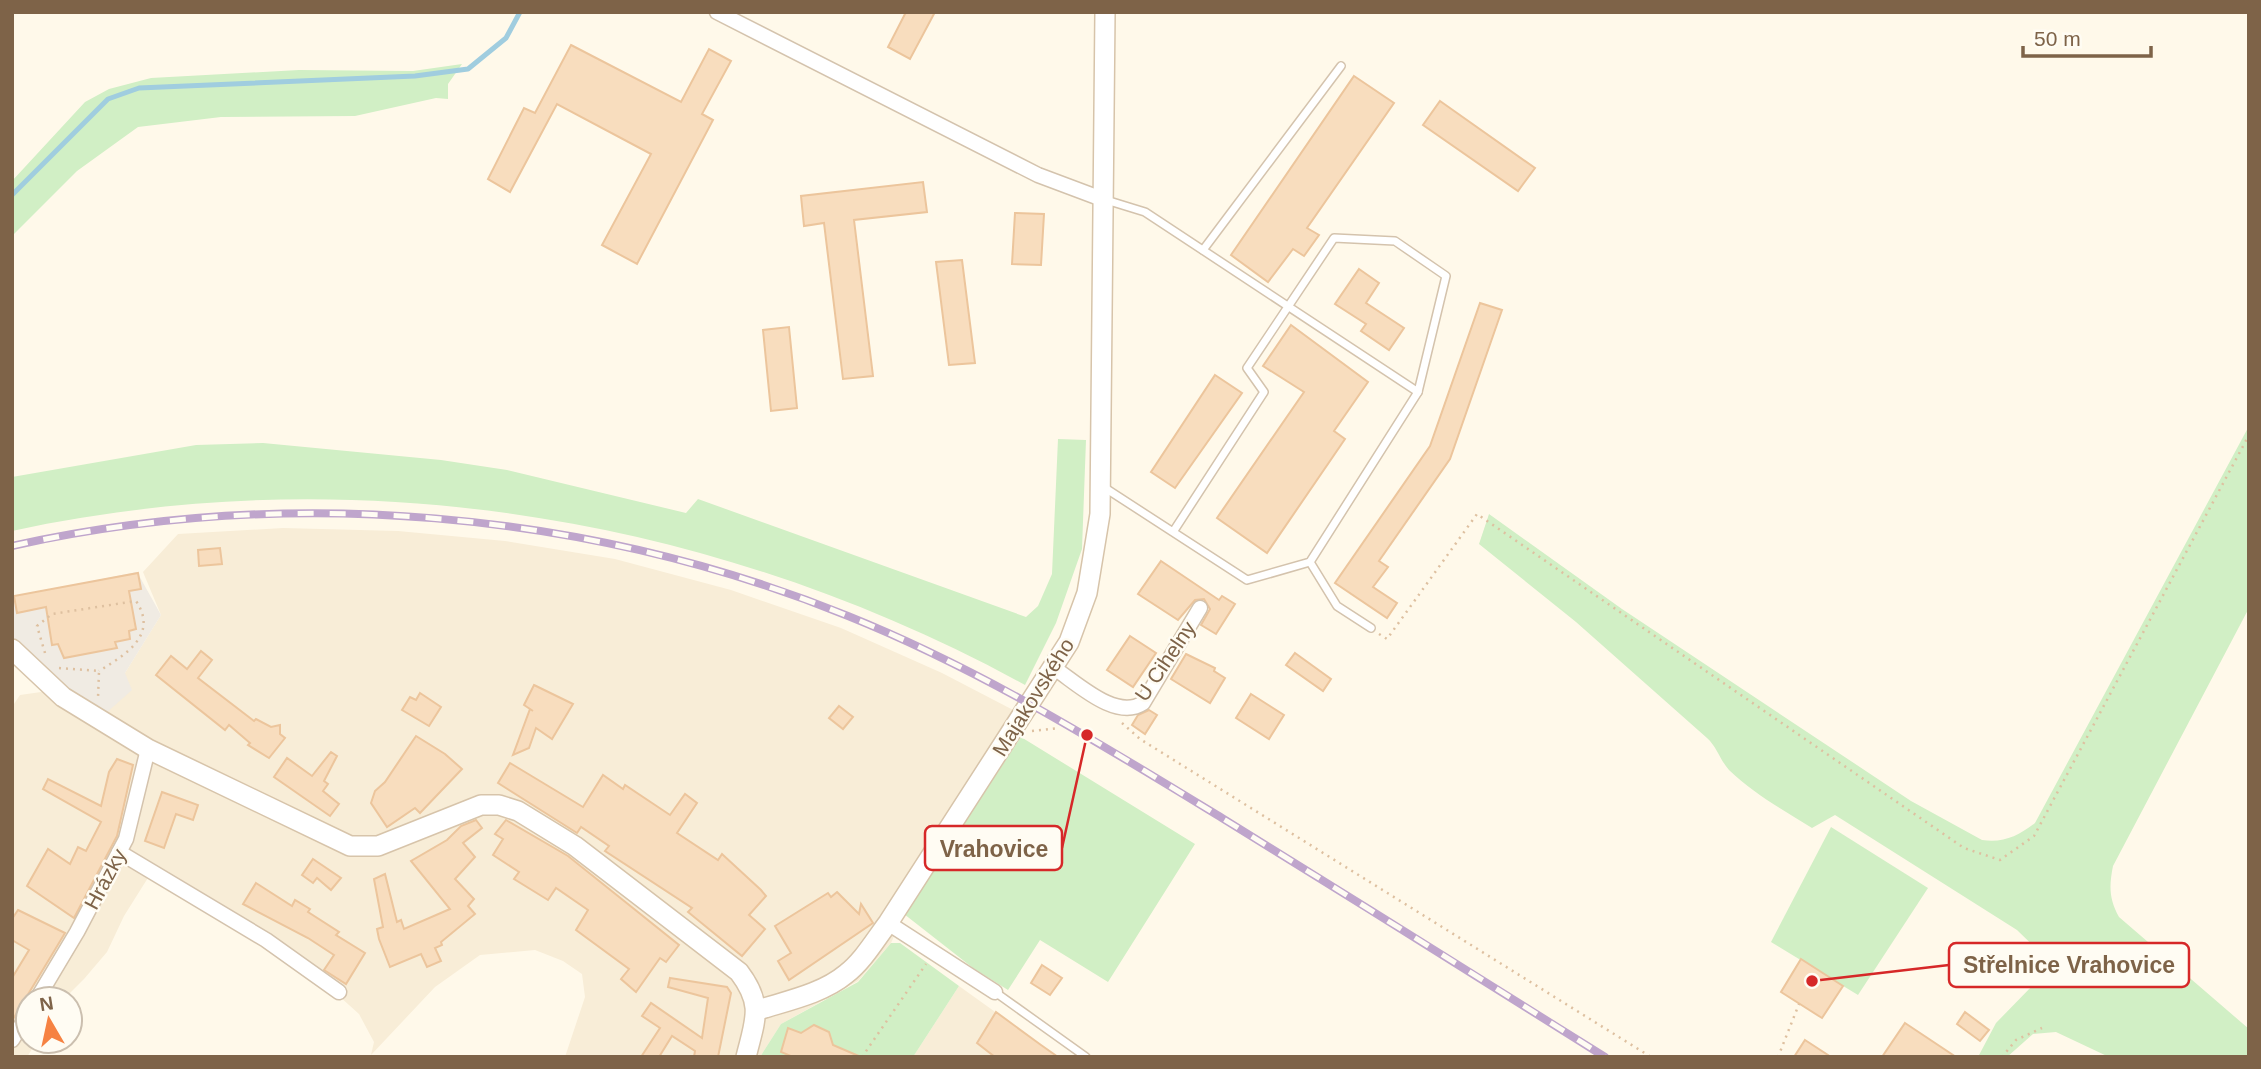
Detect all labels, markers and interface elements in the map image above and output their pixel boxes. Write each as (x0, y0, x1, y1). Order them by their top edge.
scale bar (2023, 14, 2151, 58)
text: 50 m (2034, 27, 2081, 50)
street label: U Cihelny (1130, 616, 1200, 705)
street label: Majakovského (988, 634, 1078, 760)
callout: Vrahovice (925, 826, 1062, 870)
text: Vrahovice (940, 836, 1048, 862)
street label: Hrázky (80, 844, 131, 913)
callout: Střelnice Vrahovice (1949, 943, 2189, 987)
text: Střelnice Vrahovice (1963, 952, 2175, 978)
north arrow (14, 985, 84, 1055)
text: N (38, 992, 55, 1015)

